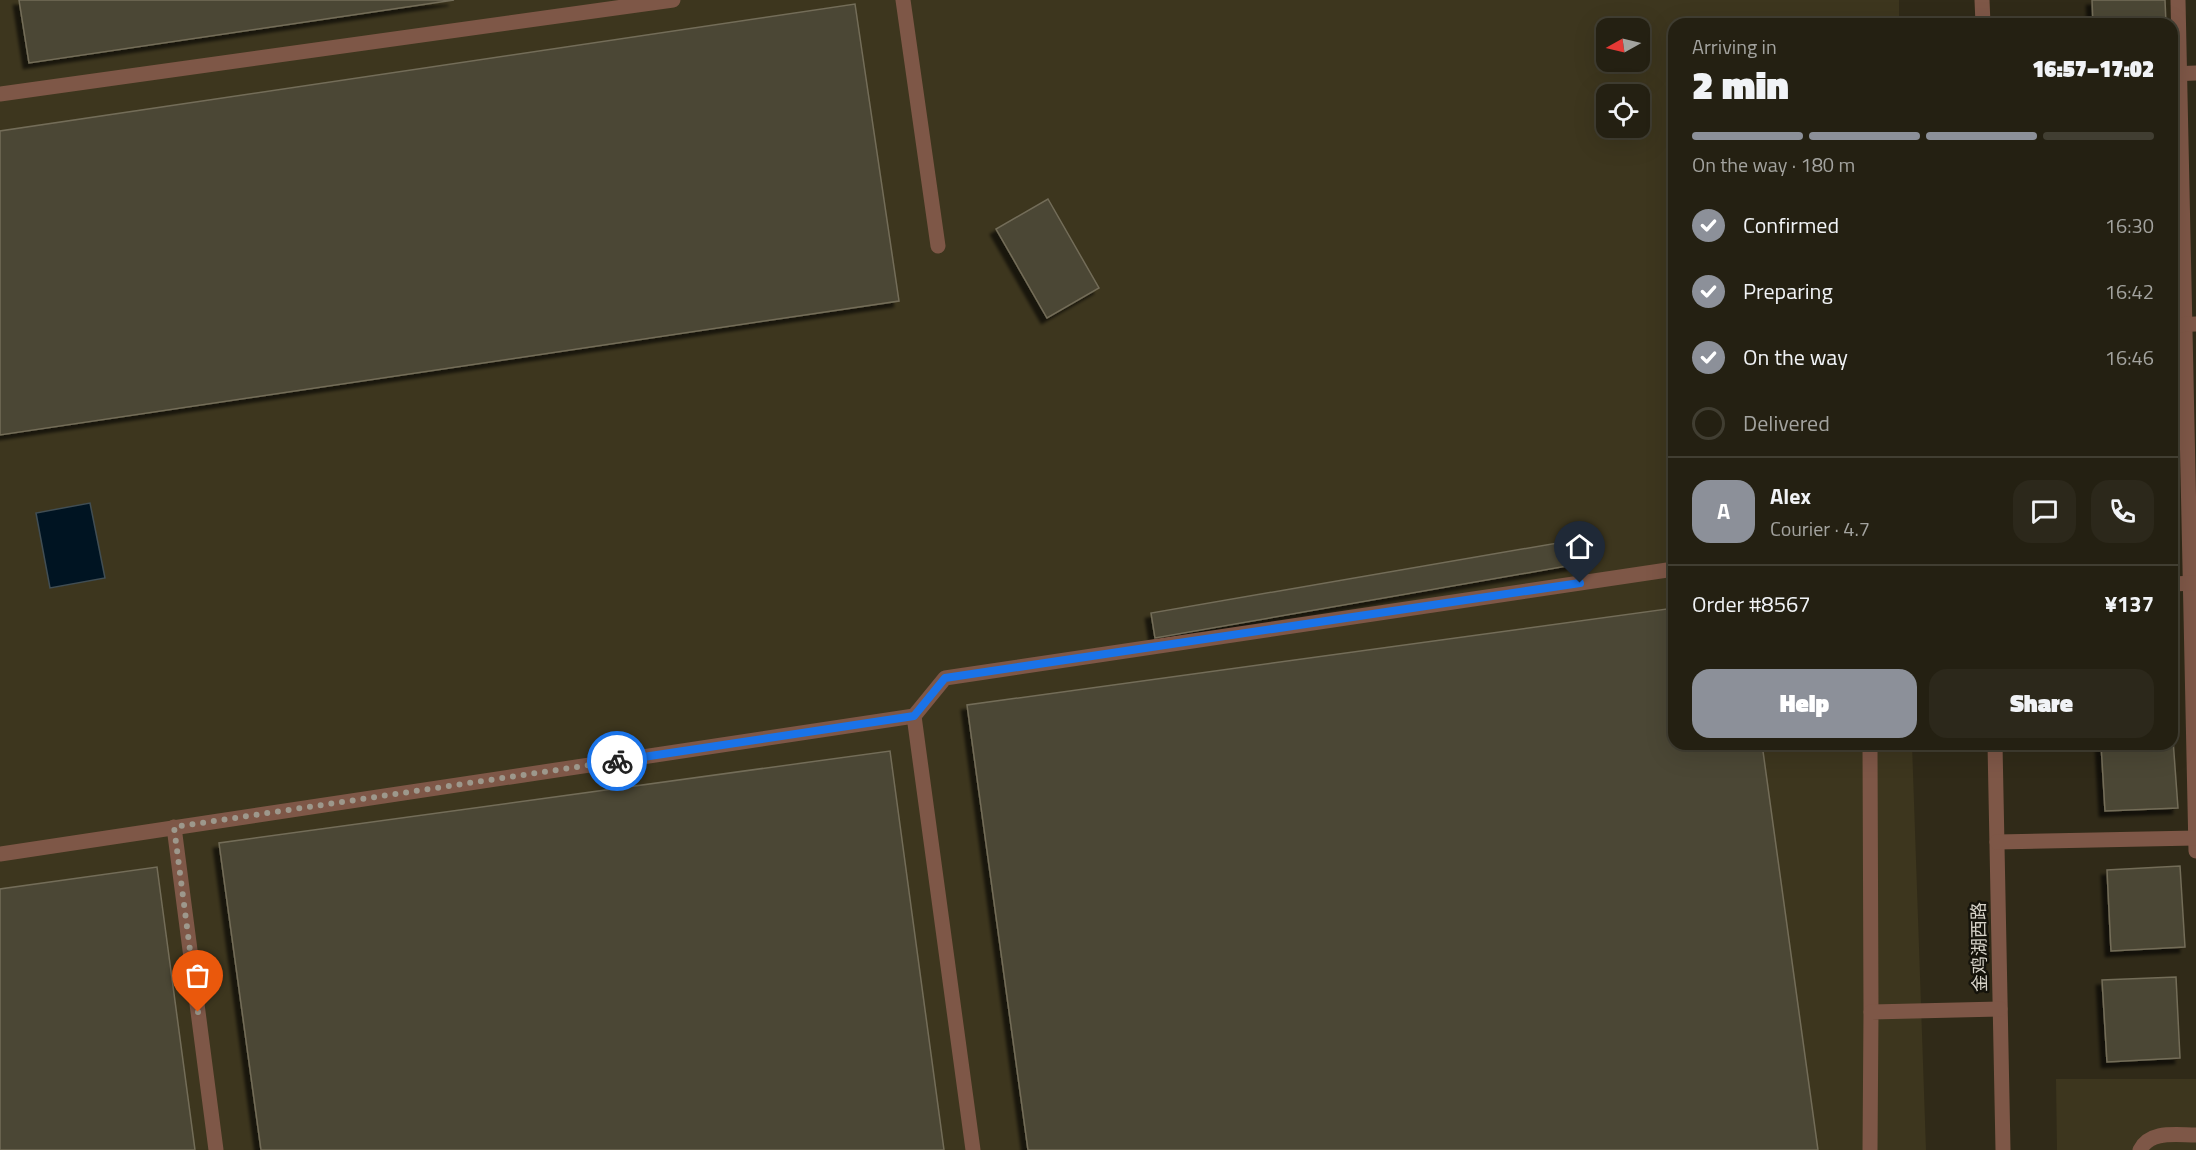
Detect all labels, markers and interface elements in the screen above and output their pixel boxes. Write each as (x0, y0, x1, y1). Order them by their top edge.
north arrow (1596, 18, 1650, 72)
map controls (1596, 18, 1650, 138)
text: Arriving in (1692, 31, 1777, 62)
text: 16:57–17:02 (2032, 52, 2154, 86)
text: 2 min (1692, 55, 1789, 114)
button: locate (1596, 84, 1650, 138)
text: On the way · 180 m (1692, 149, 1855, 180)
text: Confirmed (1743, 208, 1839, 242)
icon: check (1692, 209, 1725, 242)
text: 16:30 (2105, 210, 2154, 241)
text: Preparing (1743, 274, 1833, 308)
icon: check (1692, 275, 1725, 308)
text: 16:42 (2105, 276, 2154, 307)
text: On the way (1743, 340, 1848, 374)
icon: check (1692, 341, 1725, 374)
text: 16:46 (2105, 342, 2154, 373)
text: Delivered (1743, 406, 1830, 440)
text: Alex (1770, 479, 1811, 513)
button: chat (2013, 480, 2076, 543)
button: phone (2091, 480, 2154, 543)
text: A (1717, 494, 1730, 528)
text: Courier · 4.7 (1770, 513, 1870, 544)
pin (1554, 521, 1605, 583)
icon: home (1563, 530, 1596, 563)
text: Order #8567 (1692, 587, 1811, 621)
text: ¥137 (2105, 587, 2154, 621)
button: Help (1692, 669, 1917, 738)
button: Share (1929, 669, 2154, 738)
courier (587, 731, 647, 791)
icon: bike (601, 745, 634, 778)
street label: 金鸡湖西路 (1965, 902, 1993, 992)
pin (172, 950, 223, 1012)
icon: bag (181, 959, 214, 992)

